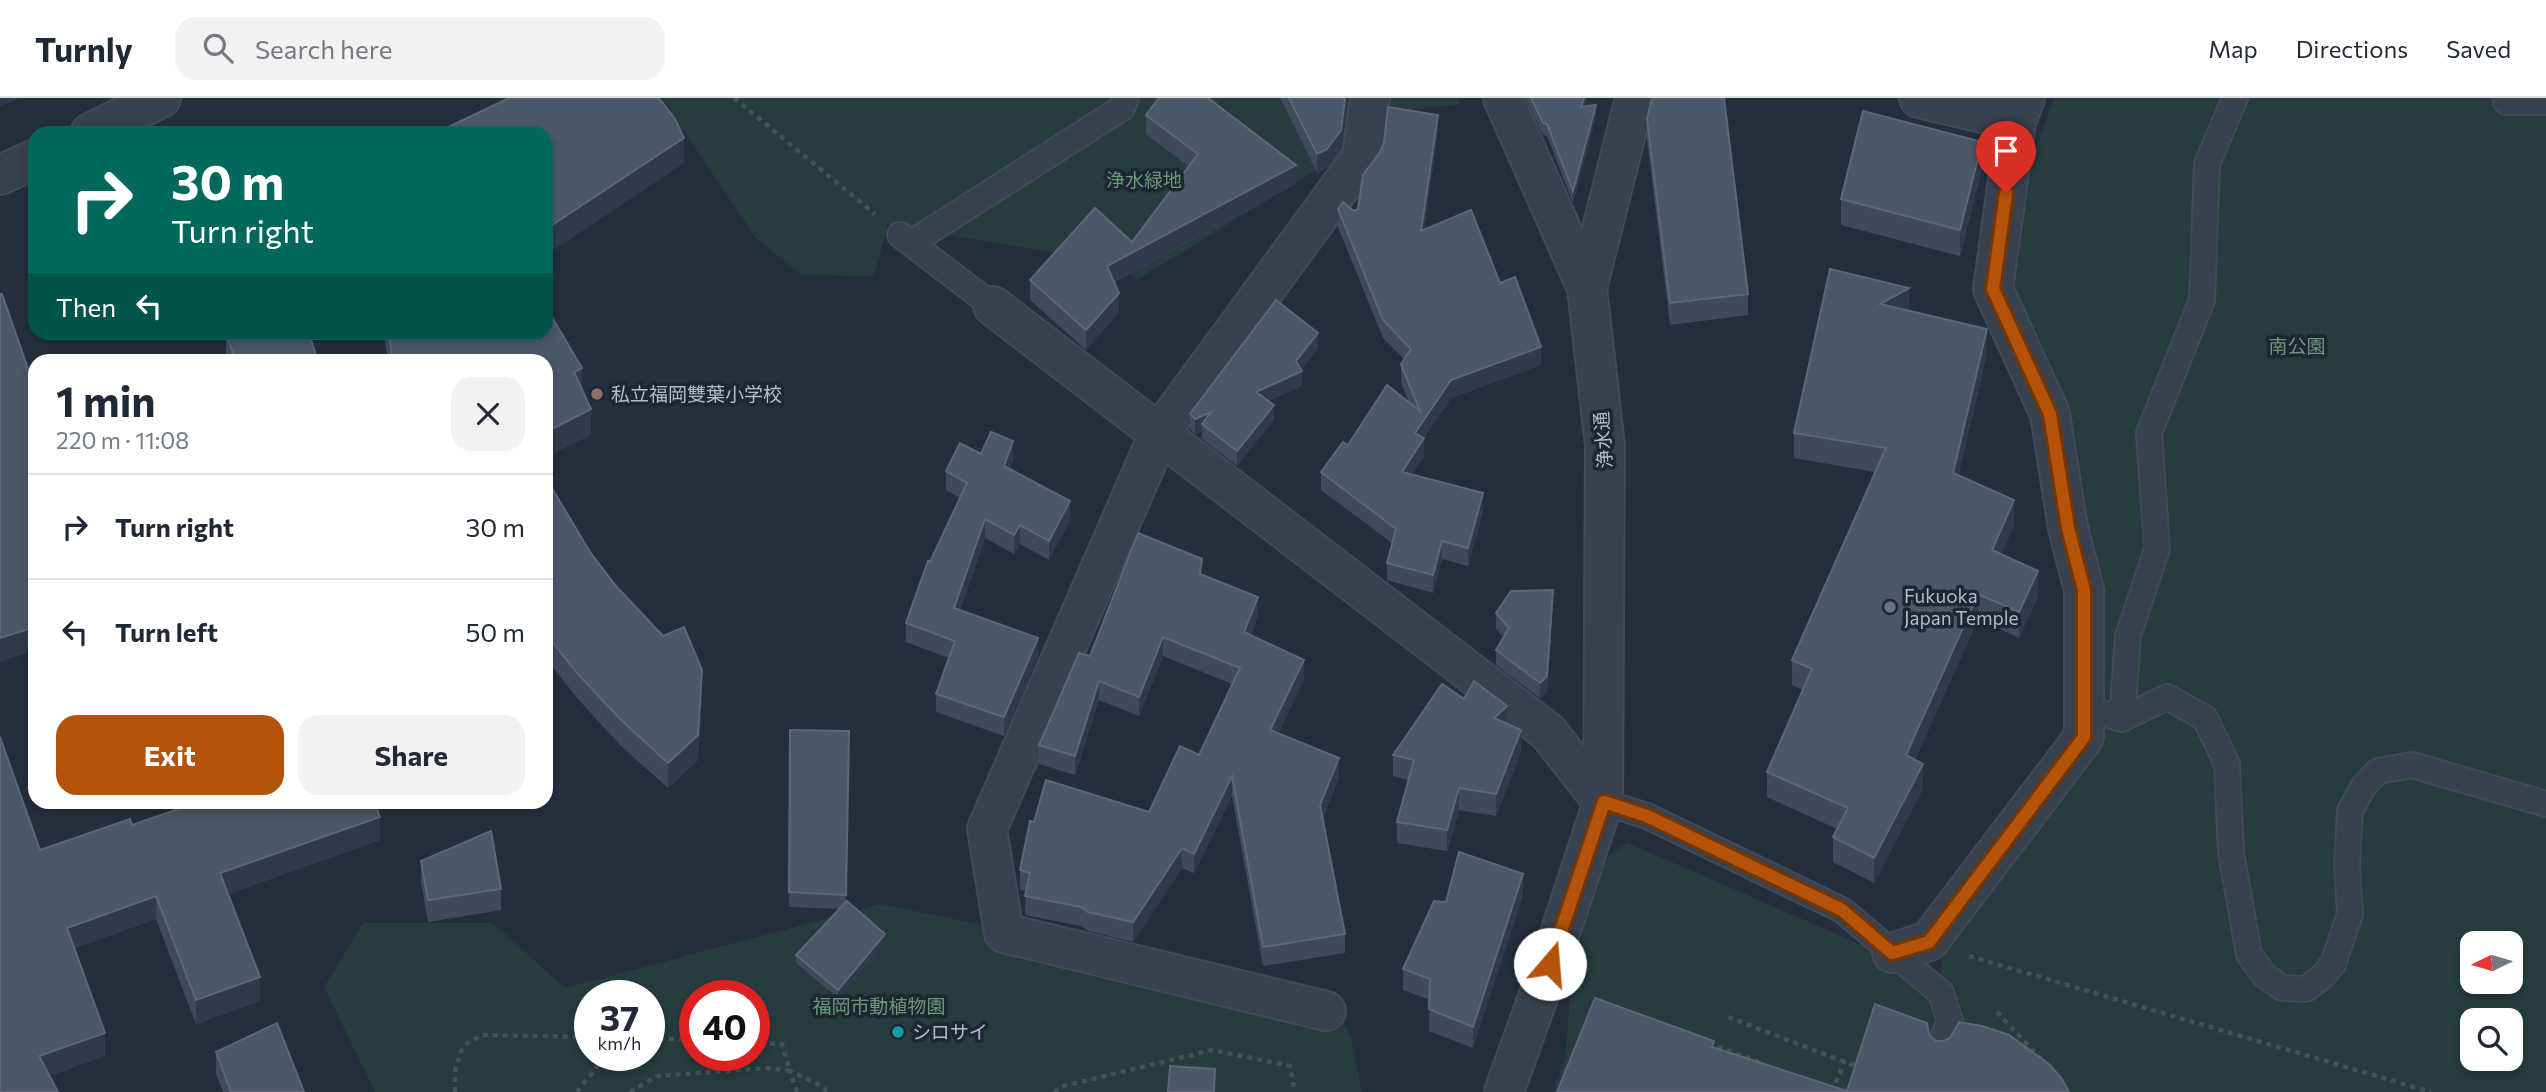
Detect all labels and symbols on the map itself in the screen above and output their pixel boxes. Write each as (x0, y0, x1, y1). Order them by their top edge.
pin (1976, 121, 2036, 193)
park label: 浄水緑地 (1106, 168, 1182, 191)
park label: 南公園 (2268, 334, 2326, 357)
place label: 私立福岡雙葉小学校 (611, 382, 782, 405)
marker: 私立福岡雙葉小学校 (589, 386, 605, 402)
street label: 浄水通 (1589, 411, 1616, 469)
place label: Fukuoka Japan Temple (1904, 584, 2019, 629)
marker: Fukuoka Japan Temple (1882, 599, 1898, 615)
position arrow (1513, 927, 1587, 1001)
north arrow (2460, 931, 2524, 994)
speed limit sign: 40 (679, 980, 770, 1071)
park label: 福岡市動植物園 (812, 994, 946, 1017)
place label: シロサイ (912, 1020, 988, 1043)
marker: シロサイ (890, 1024, 906, 1040)

